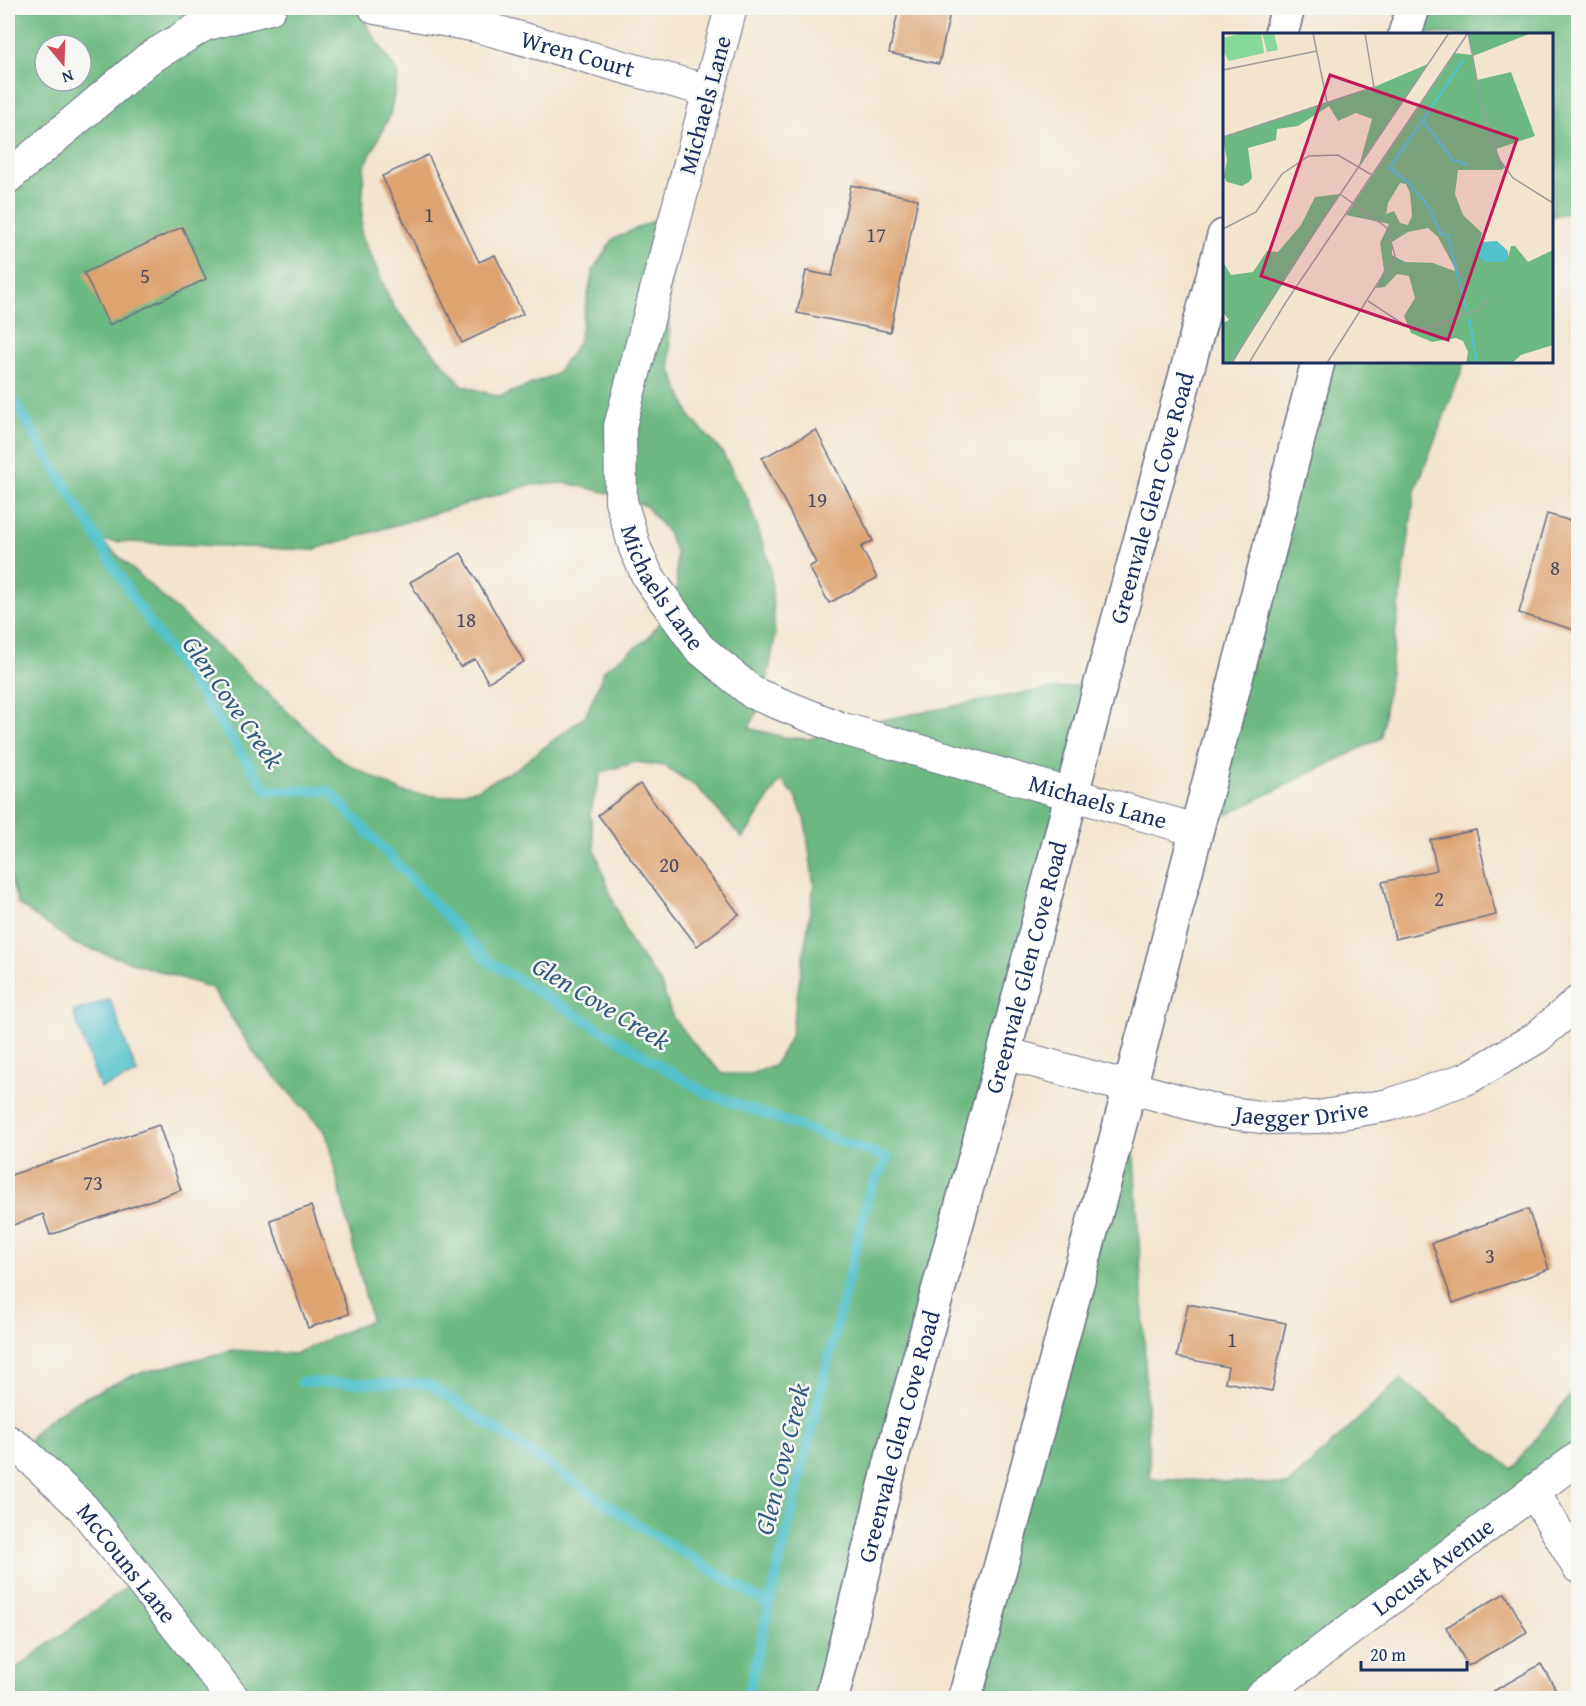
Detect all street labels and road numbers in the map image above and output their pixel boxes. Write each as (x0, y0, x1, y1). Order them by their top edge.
street label: Wren Court (517, 21, 639, 86)
street label: Michaels Lane (669, 32, 740, 178)
street label: Greenvale Glen Cove Road (1100, 368, 1203, 628)
street label: Michaels Lane (612, 520, 713, 657)
street label: Michaels Lane (1025, 765, 1171, 838)
street label: Greenvale Glen Cove Road (976, 837, 1076, 1098)
street label: Jaegger Drive (1230, 1091, 1371, 1135)
street label: Greenvale Glen Cove Road (849, 1306, 949, 1566)
street label: McCouns Lane (68, 1495, 185, 1630)
street label: Locust Avenue (1365, 1509, 1501, 1624)

